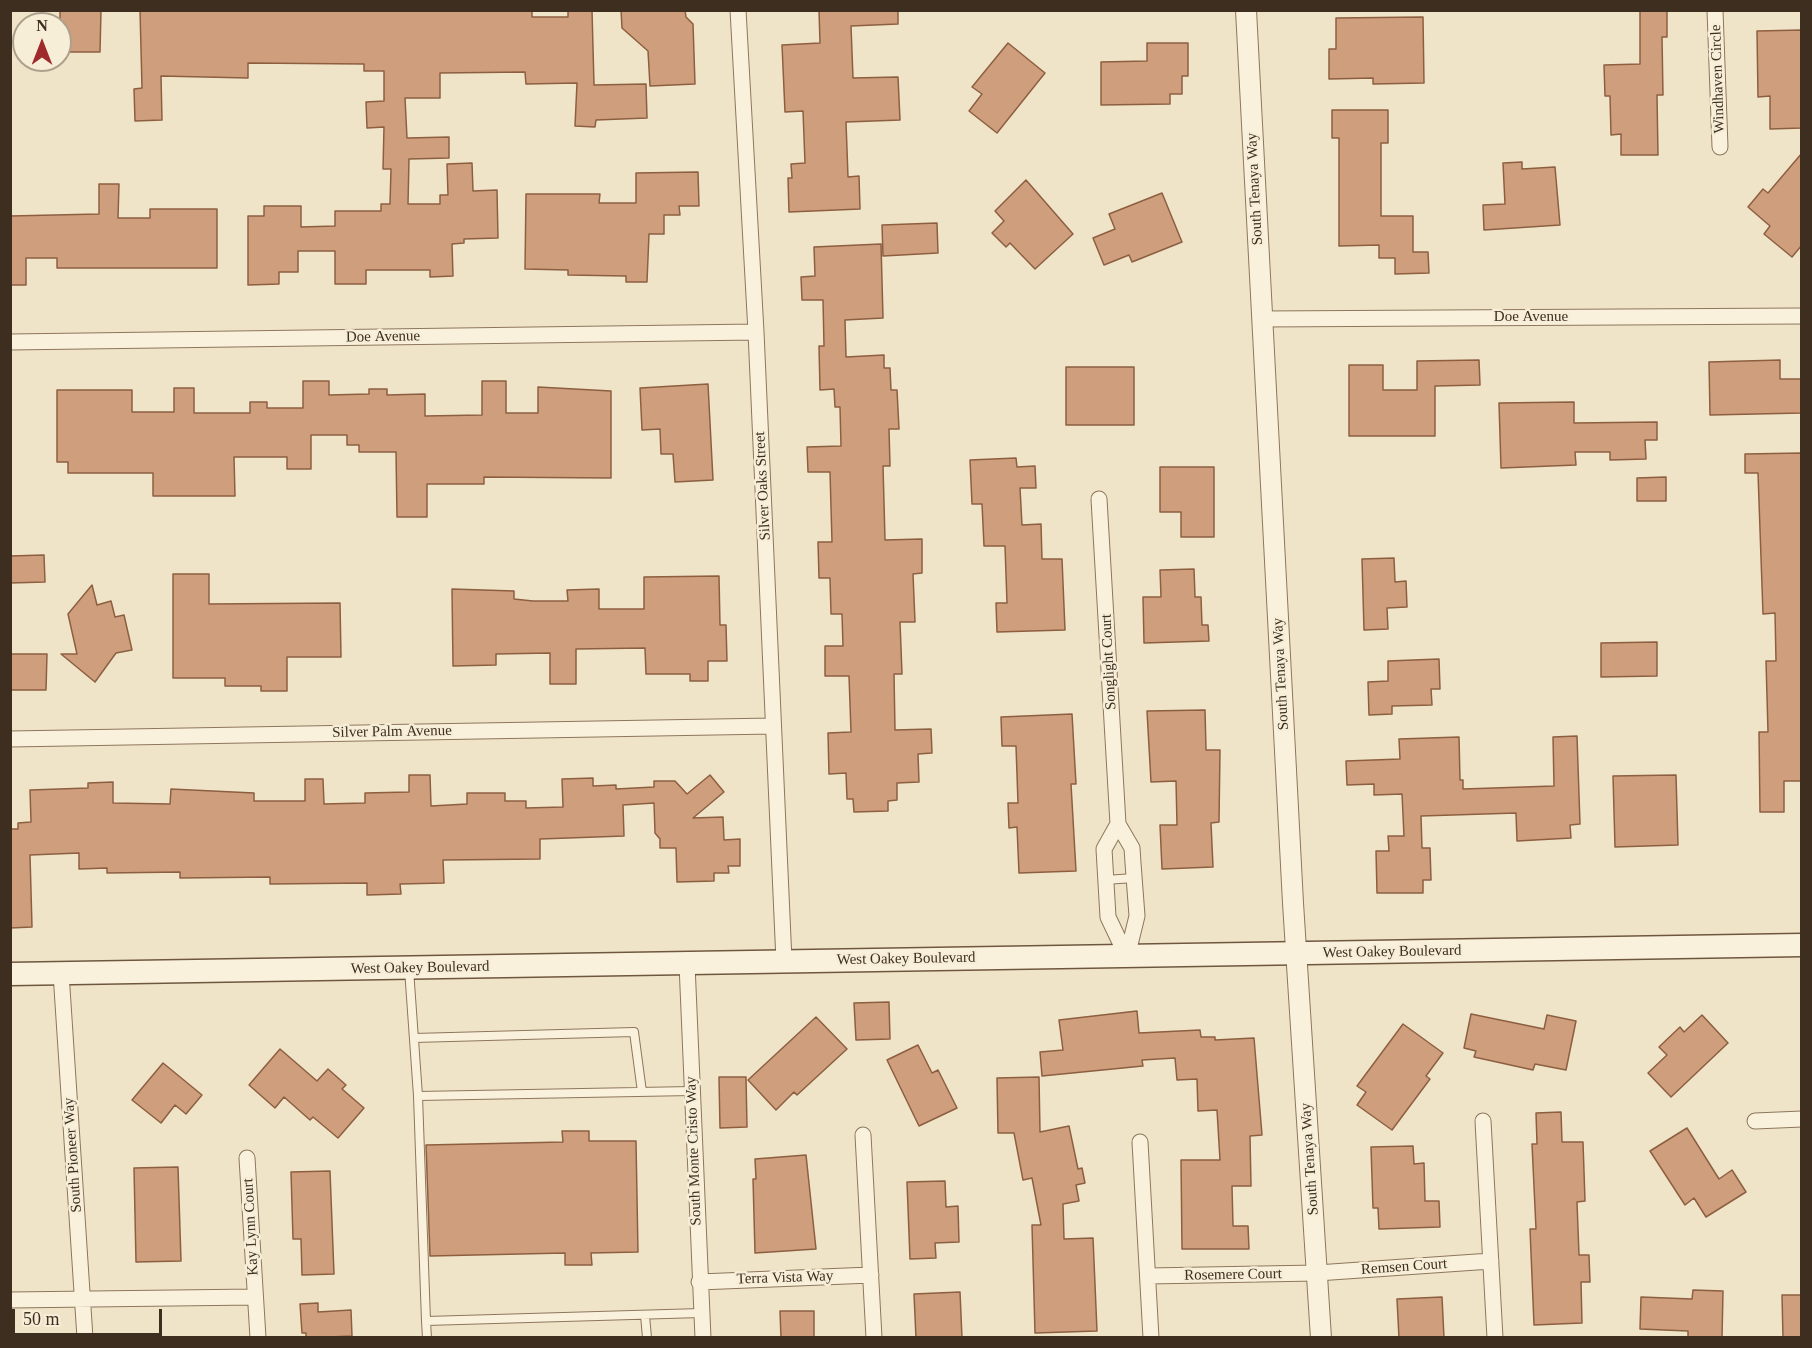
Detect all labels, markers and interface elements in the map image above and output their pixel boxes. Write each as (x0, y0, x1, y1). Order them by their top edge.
north arrow (12, 12, 72, 72)
text: N (36, 17, 48, 34)
street label: Windhaven Circle (1707, 24, 1729, 134)
street label: South Tenaya Way (1243, 132, 1267, 246)
street label: Doe Avenue (1494, 308, 1568, 326)
street label: Doe Avenue (346, 327, 420, 347)
street label: Silver Oaks Street (751, 431, 775, 541)
street label: Songlight Court (1097, 613, 1121, 711)
street label: South Tenaya Way (1269, 617, 1293, 731)
street label: Silver Palm Avenue (332, 722, 452, 742)
street label: West Oakey Boulevard (1322, 942, 1462, 962)
street label: West Oakey Boulevard (836, 949, 976, 969)
street label: West Oakey Boulevard (350, 958, 490, 978)
street label: South Monte Cristo Way (682, 1076, 706, 1226)
street label: South Pioneer Way (60, 1097, 86, 1213)
street label: South Tenaya Way (1297, 1102, 1323, 1216)
street label: Kay Lynn Court (239, 1178, 263, 1276)
street label: Remsen Court (1360, 1255, 1448, 1279)
street label: Rosemere Court (1184, 1265, 1282, 1285)
street label: Terra Vista Way (736, 1267, 834, 1289)
scale bar (15, 1297, 165, 1335)
text: 50 m (23, 1309, 60, 1329)

